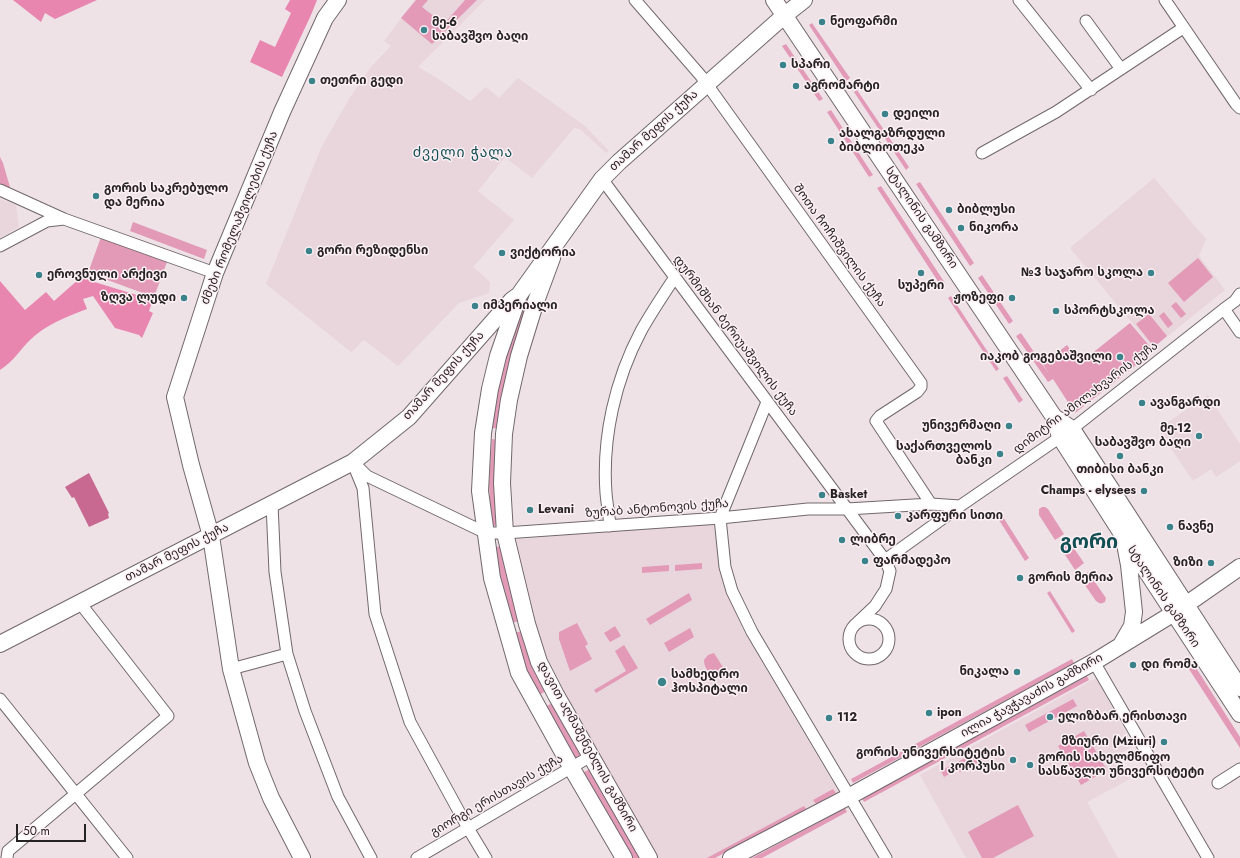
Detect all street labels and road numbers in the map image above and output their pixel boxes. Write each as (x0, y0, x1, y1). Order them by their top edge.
street label: თამარ მეფის ქუჩა (607, 87, 701, 175)
street label: ძმები რომელაშვილების ქუჩა (199, 129, 281, 307)
street label: სტალინის გამზირი (882, 164, 960, 272)
street label: შოთა ჩოჩიშვილის ქუჩა (790, 182, 888, 310)
street label: დურმიშხან ბერიუაშვილის ქუჩა (670, 253, 800, 419)
street label: თამარ მეფის ქუჩა (400, 329, 488, 423)
street label: დიმიტრი ამილახვარის ქუჩა (1011, 339, 1161, 457)
street label: ზურაბ ანტონოვის ქუჩა (585, 497, 729, 521)
street label: თამარ მეფის ქუჩა (123, 521, 231, 585)
street label: სტალინის გამზირი (1124, 543, 1202, 651)
street label: ილია ჭავჭავაძის გამზირი (958, 651, 1106, 741)
street label: დავით აღმაშენებლის გამზირი (534, 659, 640, 835)
street label: გიორგი ერისთავის ქუჩა (428, 752, 566, 840)

